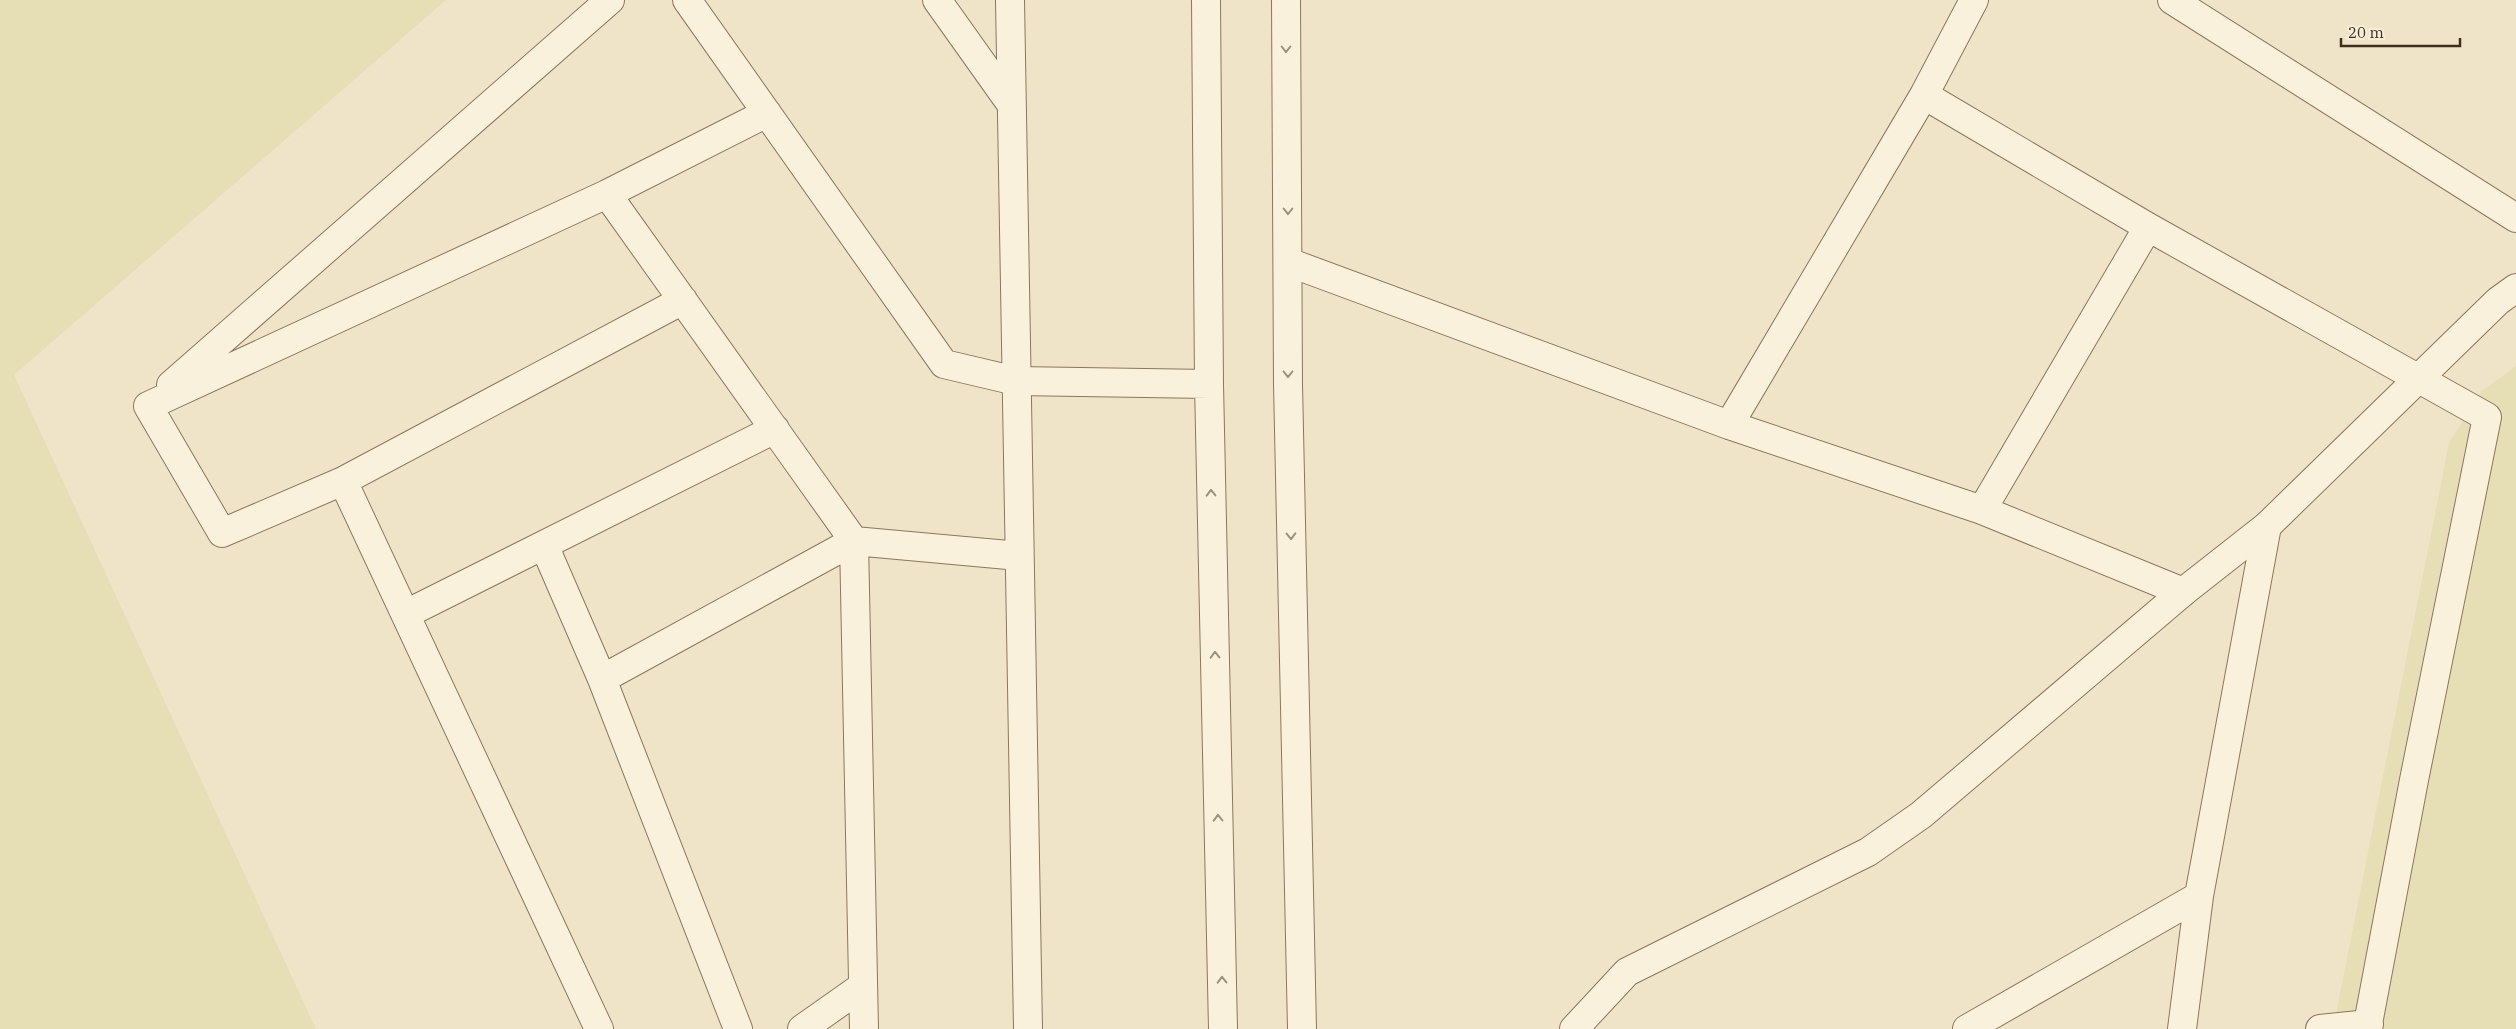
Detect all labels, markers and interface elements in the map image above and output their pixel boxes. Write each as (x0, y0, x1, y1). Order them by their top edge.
scale bar (2341, 15, 2460, 47)
text: 20 m (2348, 23, 2384, 42)
one-way arrow (1281, 45, 1292, 53)
one-way arrow (1283, 208, 1293, 215)
one-way arrow (1283, 370, 1293, 378)
one-way arrow (1206, 489, 1216, 496)
one-way arrow (1286, 532, 1296, 540)
one-way arrow (1209, 651, 1220, 659)
one-way arrow (1213, 814, 1223, 822)
one-way arrow (1217, 976, 1227, 984)

